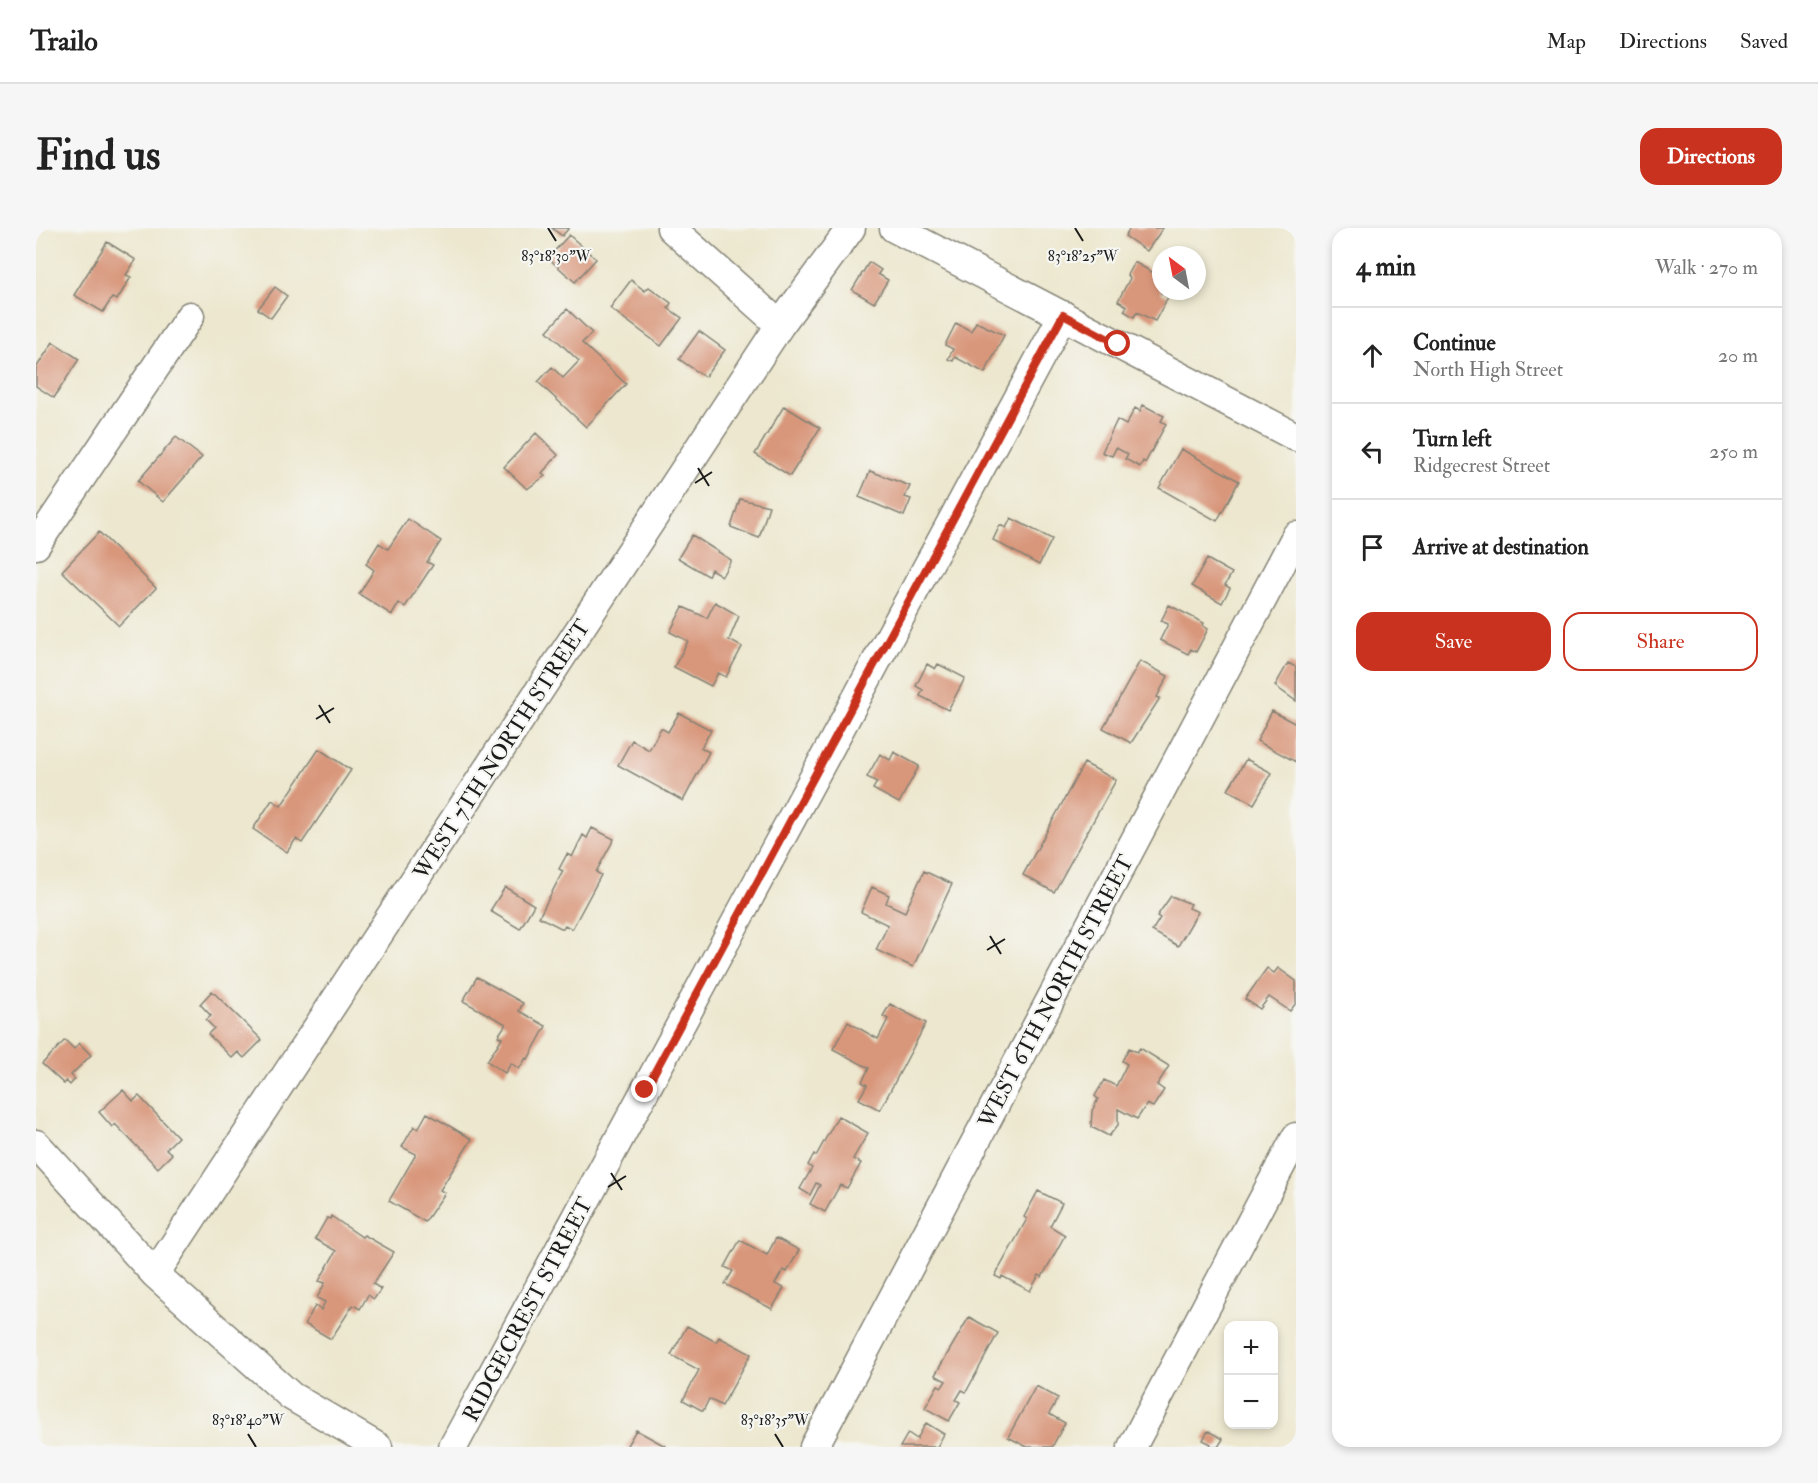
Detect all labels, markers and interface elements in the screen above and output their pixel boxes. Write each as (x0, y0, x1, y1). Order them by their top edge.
text: Trailo (30, 24, 98, 59)
text: Map (1546, 28, 1586, 55)
text: Directions (1619, 28, 1707, 55)
text: Saved (1740, 28, 1788, 55)
button: Directions (1640, 128, 1782, 185)
text: Find us (36, 130, 160, 182)
north arrow (1152, 246, 1206, 300)
text: 83°18'30"W (521, 247, 592, 266)
text: 83°18'25"W (1048, 247, 1119, 266)
text: 4 min (1356, 251, 1416, 283)
text: Walk · 270 m (1655, 255, 1758, 280)
text: Continue (1413, 329, 1496, 357)
route start (1104, 330, 1130, 356)
icon: ahead (1356, 339, 1389, 372)
text: 20 m (1718, 343, 1758, 368)
text: North High Street (1413, 357, 1563, 382)
text: Turn left (1413, 425, 1492, 453)
icon: left (1356, 435, 1389, 468)
text: 250 m (1709, 439, 1758, 464)
text: Ridgecrest Street (1413, 453, 1550, 478)
icon: arrive (1356, 531, 1389, 564)
text: Arrive at destination (1413, 533, 1589, 561)
button: Save (1356, 612, 1551, 671)
button: Share (1563, 612, 1758, 671)
street label: WEST 7TH NORTH STREET (407, 614, 597, 886)
street label: WEST 6TH NORTH STREET (971, 850, 1140, 1134)
route end (631, 1076, 657, 1102)
street label: RIDGECREST STREET (457, 1192, 599, 1426)
map controls (1224, 1321, 1278, 1429)
button: + (1224, 1321, 1278, 1375)
button: − (1224, 1375, 1278, 1429)
text: 83°18'40"W (212, 1411, 285, 1430)
text: 83°18'35"W (741, 1411, 810, 1430)

